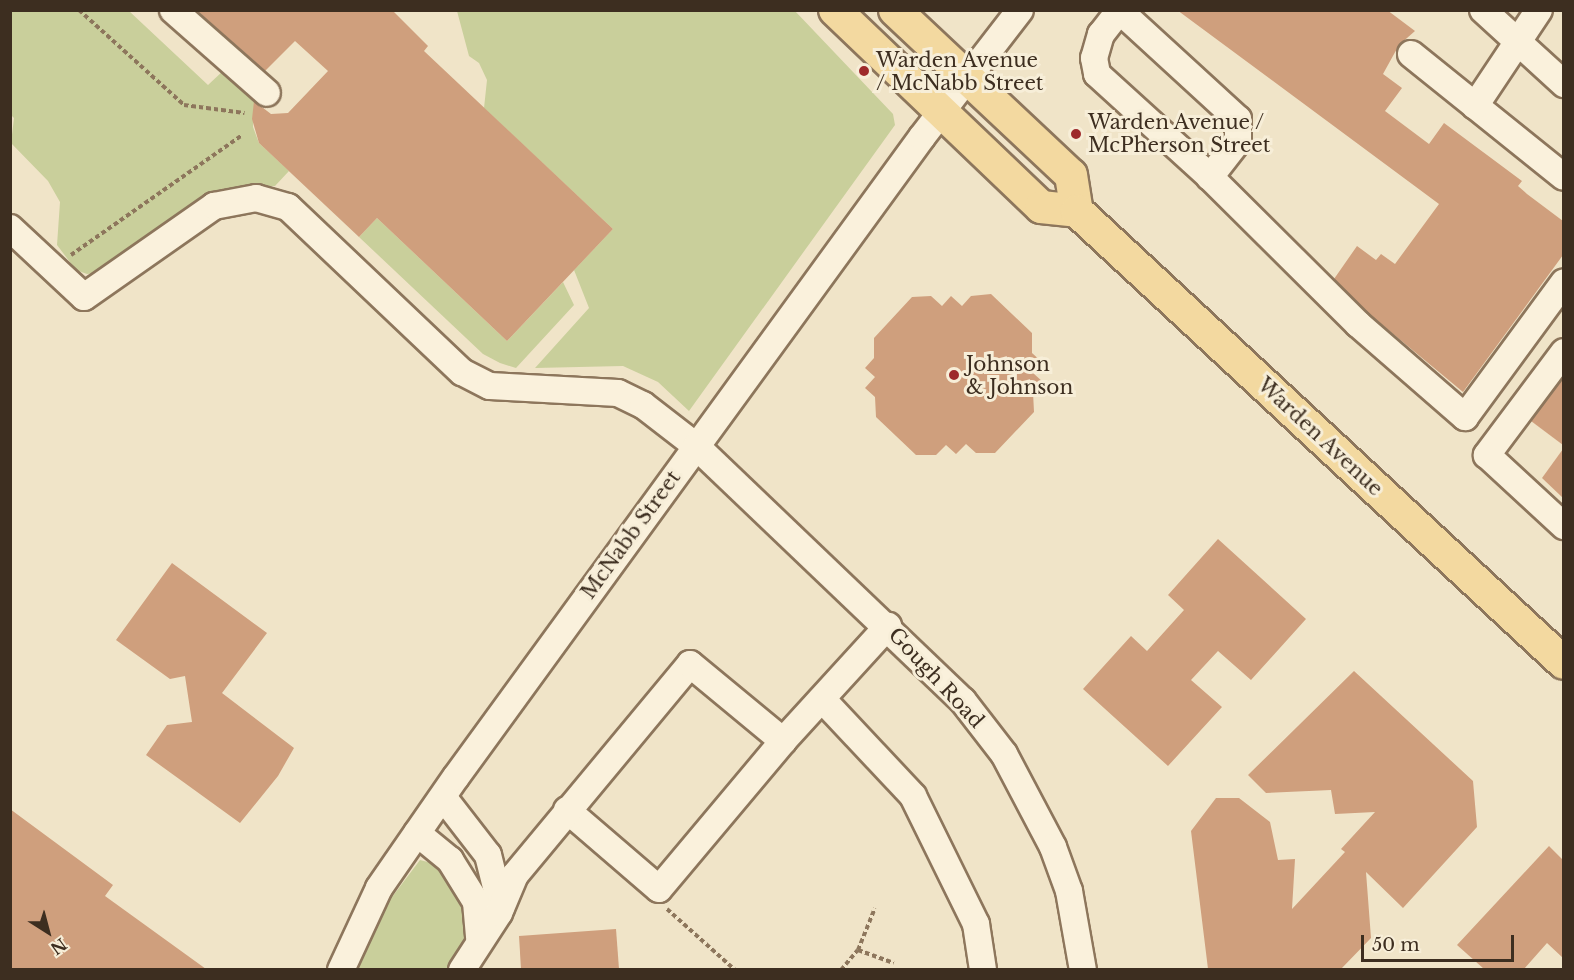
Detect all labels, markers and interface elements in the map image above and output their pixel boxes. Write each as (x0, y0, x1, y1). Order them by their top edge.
place label: Warden Avenue / McNabb Street (876, 48, 1043, 95)
marker: Warden Avenue / McNabb Street (857, 64, 871, 78)
place label: Warden Avenue / McPherson Street (1088, 110, 1270, 157)
marker: Warden Avenue / McPherson Street (1069, 127, 1083, 141)
place label: Johnson & Johnson (966, 352, 1073, 399)
marker: Johnson & Johnson (947, 368, 961, 382)
street label: Warden Avenue (1252, 373, 1388, 501)
street label: McNabb Street (576, 466, 686, 604)
street label: Gough Road (883, 623, 989, 733)
north arrow (18, 902, 78, 962)
scale bar (1364, 923, 1517, 961)
text: N (47, 934, 71, 959)
text: 50 m (1372, 934, 1420, 956)

